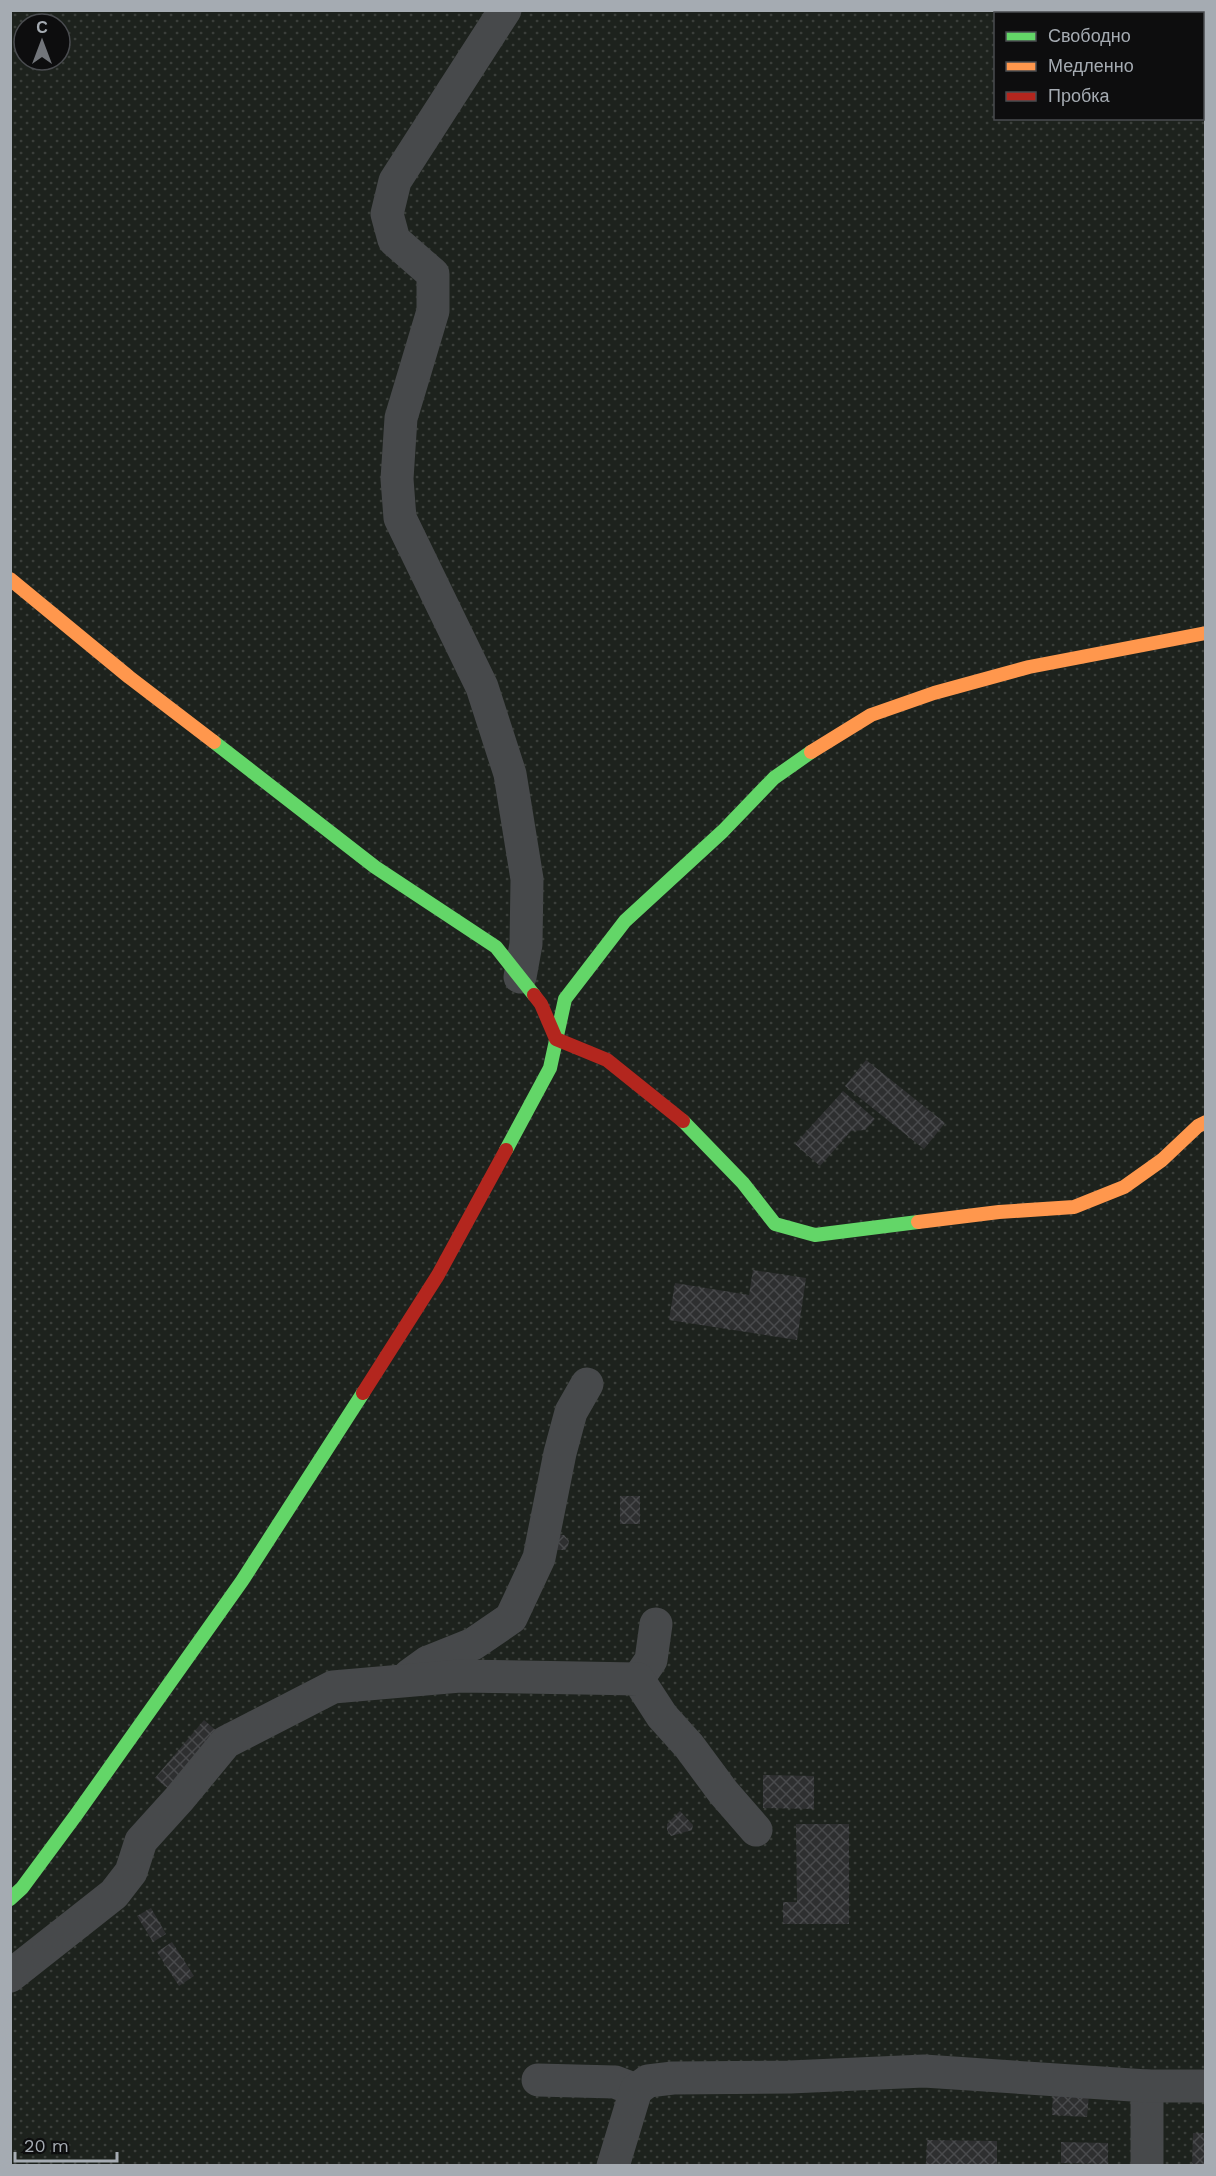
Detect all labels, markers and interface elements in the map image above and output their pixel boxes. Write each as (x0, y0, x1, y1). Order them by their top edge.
north arrow (12, 12, 72, 72)
legend (994, 12, 1204, 120)
text: С (36, 18, 48, 37)
text: Свободно (1048, 25, 1131, 46)
text: Медленно (1048, 55, 1134, 76)
text: Пробка (1048, 85, 1111, 106)
scale bar (15, 2125, 117, 2163)
text: 20 m (24, 2135, 69, 2156)

